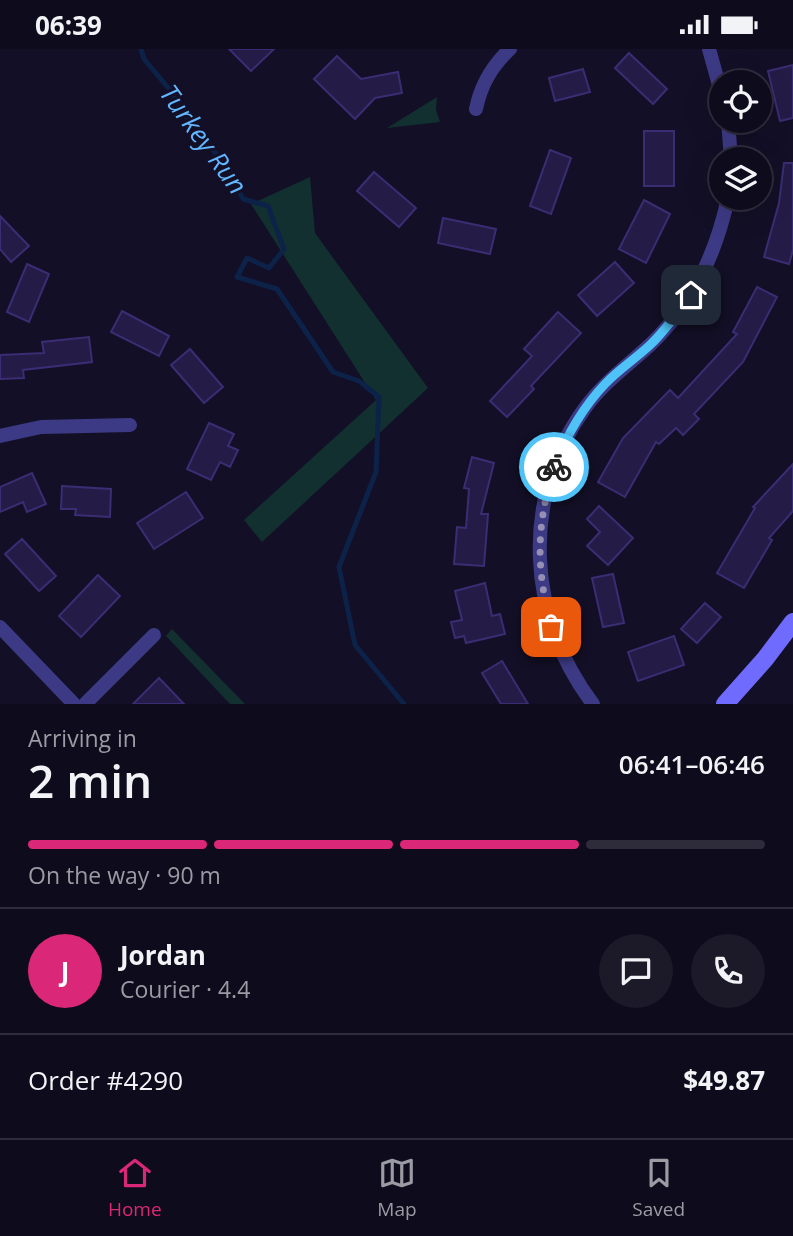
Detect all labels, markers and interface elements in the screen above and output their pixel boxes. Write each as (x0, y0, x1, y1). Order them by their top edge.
text: 06:39 (35, 7, 102, 43)
map controls (709, 70, 772, 210)
button: locate (709, 70, 772, 133)
water label: Turkey Run (152, 77, 256, 201)
button: layers (709, 147, 772, 210)
pin (661, 265, 721, 325)
icon: home (672, 276, 710, 314)
courier (519, 432, 589, 502)
icon: bike (535, 448, 573, 486)
pin (521, 597, 581, 657)
icon: bag (532, 608, 570, 646)
text: Arriving in (28, 722, 137, 754)
text: 06:41–06:46 (619, 746, 765, 782)
text: 2 min (28, 749, 152, 811)
text: On the way · 90 m (28, 859, 221, 891)
button: chat (599, 934, 673, 1008)
button: phone (691, 934, 765, 1008)
text: Jordan (120, 937, 206, 973)
text: J (61, 953, 69, 989)
text: Courier · 4.4 (120, 973, 250, 1005)
text: Order #4290 (28, 1062, 183, 1098)
text: $49.87 (683, 1062, 765, 1098)
tab: Home (108, 1154, 162, 1222)
tab: Map (377, 1154, 417, 1222)
tab: Saved (632, 1154, 685, 1222)

